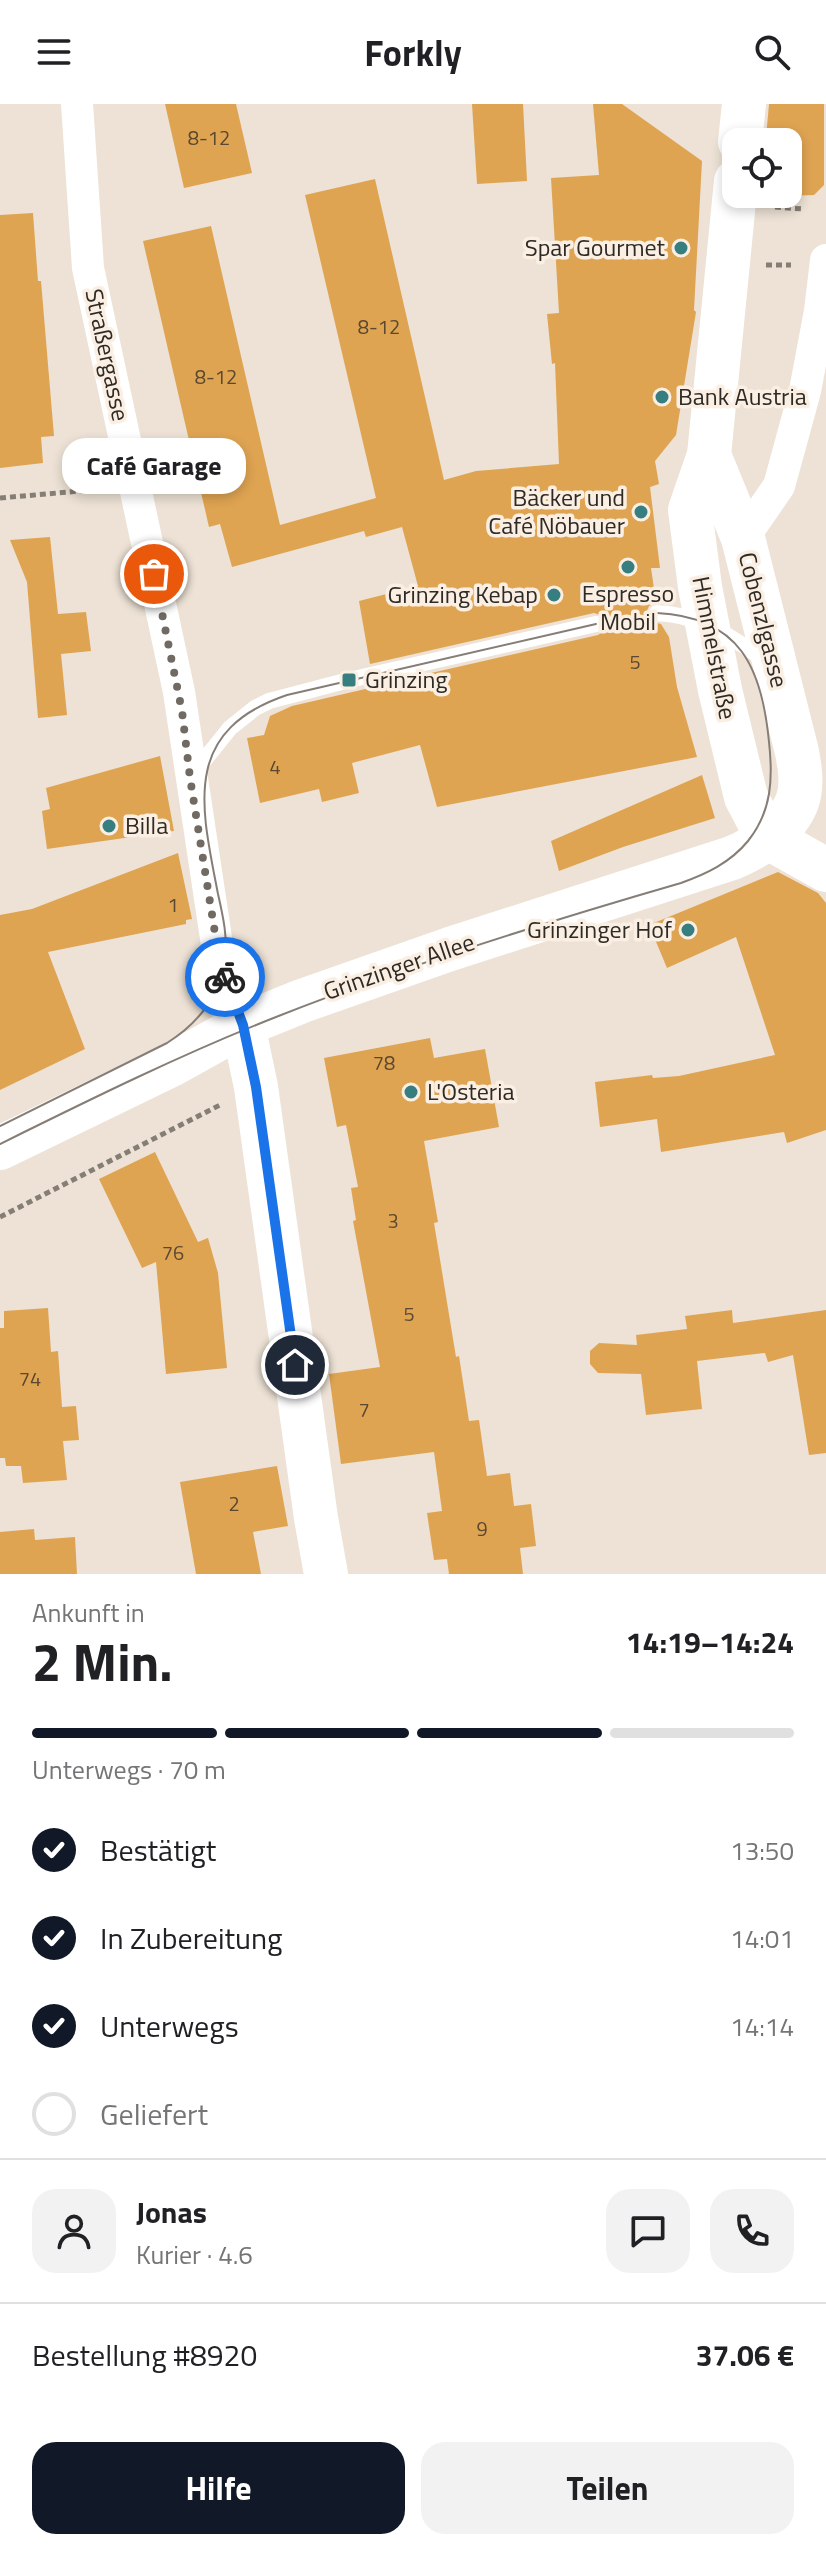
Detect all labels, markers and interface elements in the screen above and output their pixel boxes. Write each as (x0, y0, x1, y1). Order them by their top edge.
text: Forkly (364, 25, 462, 80)
icon: menu (32, 30, 76, 74)
icon: search (750, 30, 794, 74)
house number: 8-12 (188, 122, 230, 153)
map controls (722, 128, 802, 208)
button: locate (722, 128, 802, 208)
place label: Spar Gourmet (525, 229, 666, 265)
marker: Spar Gourmet (672, 239, 690, 257)
street label: Straßergasse (76, 285, 140, 424)
house number: 8-12 (358, 311, 400, 342)
house number: 8-12 (195, 361, 237, 392)
place label: Bank Austria (678, 378, 807, 414)
marker: Bank Austria (653, 388, 671, 406)
callout: Café Garage (62, 438, 246, 494)
text: Café Garage (87, 446, 221, 485)
place label: Bäcker und Café Nöbauer (488, 479, 625, 543)
marker: Bäcker und Café Nöbauer (632, 503, 650, 521)
pin (120, 540, 188, 608)
street label: Cobenzlgasse (730, 548, 798, 691)
icon: bag (132, 552, 176, 596)
marker: Espresso Mobil (619, 558, 637, 576)
street label: Himmelstraße (683, 573, 746, 722)
place label: Espresso Mobil (582, 575, 674, 639)
place label: Grinzing Kebap (387, 576, 538, 612)
marker: Grinzing Kebap (545, 586, 563, 604)
house number: 5 (629, 646, 641, 677)
place label: Grinzing (365, 661, 448, 697)
marker: Grinzing (340, 671, 358, 689)
house number: 4 (269, 751, 281, 782)
place label: Billa (125, 807, 168, 843)
marker: Billa (100, 817, 118, 835)
house number: 1 (167, 889, 179, 920)
place label: Grinzinger Hof (527, 911, 672, 947)
marker: Grinzinger Hof (679, 921, 697, 939)
street label: Grinzinger Allee (318, 923, 479, 1009)
courier (185, 937, 265, 1017)
icon: bike (203, 955, 247, 999)
house number: 78 (373, 1047, 395, 1078)
place label: L'Osteria (427, 1073, 514, 1109)
marker: L'Osteria (402, 1083, 420, 1101)
house number: 3 (387, 1205, 399, 1236)
house number: 76 (162, 1237, 184, 1268)
house number: 5 (403, 1298, 415, 1329)
pin (261, 1331, 329, 1399)
icon: home (273, 1343, 317, 1387)
house number: 74 (19, 1363, 41, 1394)
house number: 7 (358, 1394, 370, 1425)
house number: 2 (228, 1488, 240, 1519)
house number: 9 (476, 1513, 488, 1544)
text: Ankunft in (32, 1593, 145, 1632)
text: 14:19–14:24 (626, 1619, 794, 1665)
text: 2 Min. (32, 1622, 173, 1701)
text: Unterwegs · 70 m (32, 1750, 226, 1789)
text: Bestätigt (100, 1827, 216, 1873)
icon: check (32, 1828, 76, 1872)
text: 13:50 (730, 1831, 794, 1870)
text: In Zubereitung (100, 1915, 283, 1961)
icon: check (32, 1916, 76, 1960)
text: 14:01 (730, 1919, 794, 1958)
text: Unterwegs (100, 2003, 239, 2049)
icon: check (32, 2004, 76, 2048)
text: 14:14 (730, 2007, 794, 2046)
text: Geliefert (100, 2091, 208, 2137)
button: person (32, 2189, 116, 2273)
text: Jonas (136, 2189, 207, 2235)
button: chat (606, 2189, 690, 2273)
button: phone (710, 2189, 794, 2273)
text: Kurier · 4.6 (136, 2235, 253, 2274)
text: Bestellung #8920 (32, 2332, 257, 2378)
text: 37.06 € (696, 2332, 794, 2378)
button: Hilfe (32, 2442, 405, 2534)
button: Teilen (421, 2442, 794, 2534)

